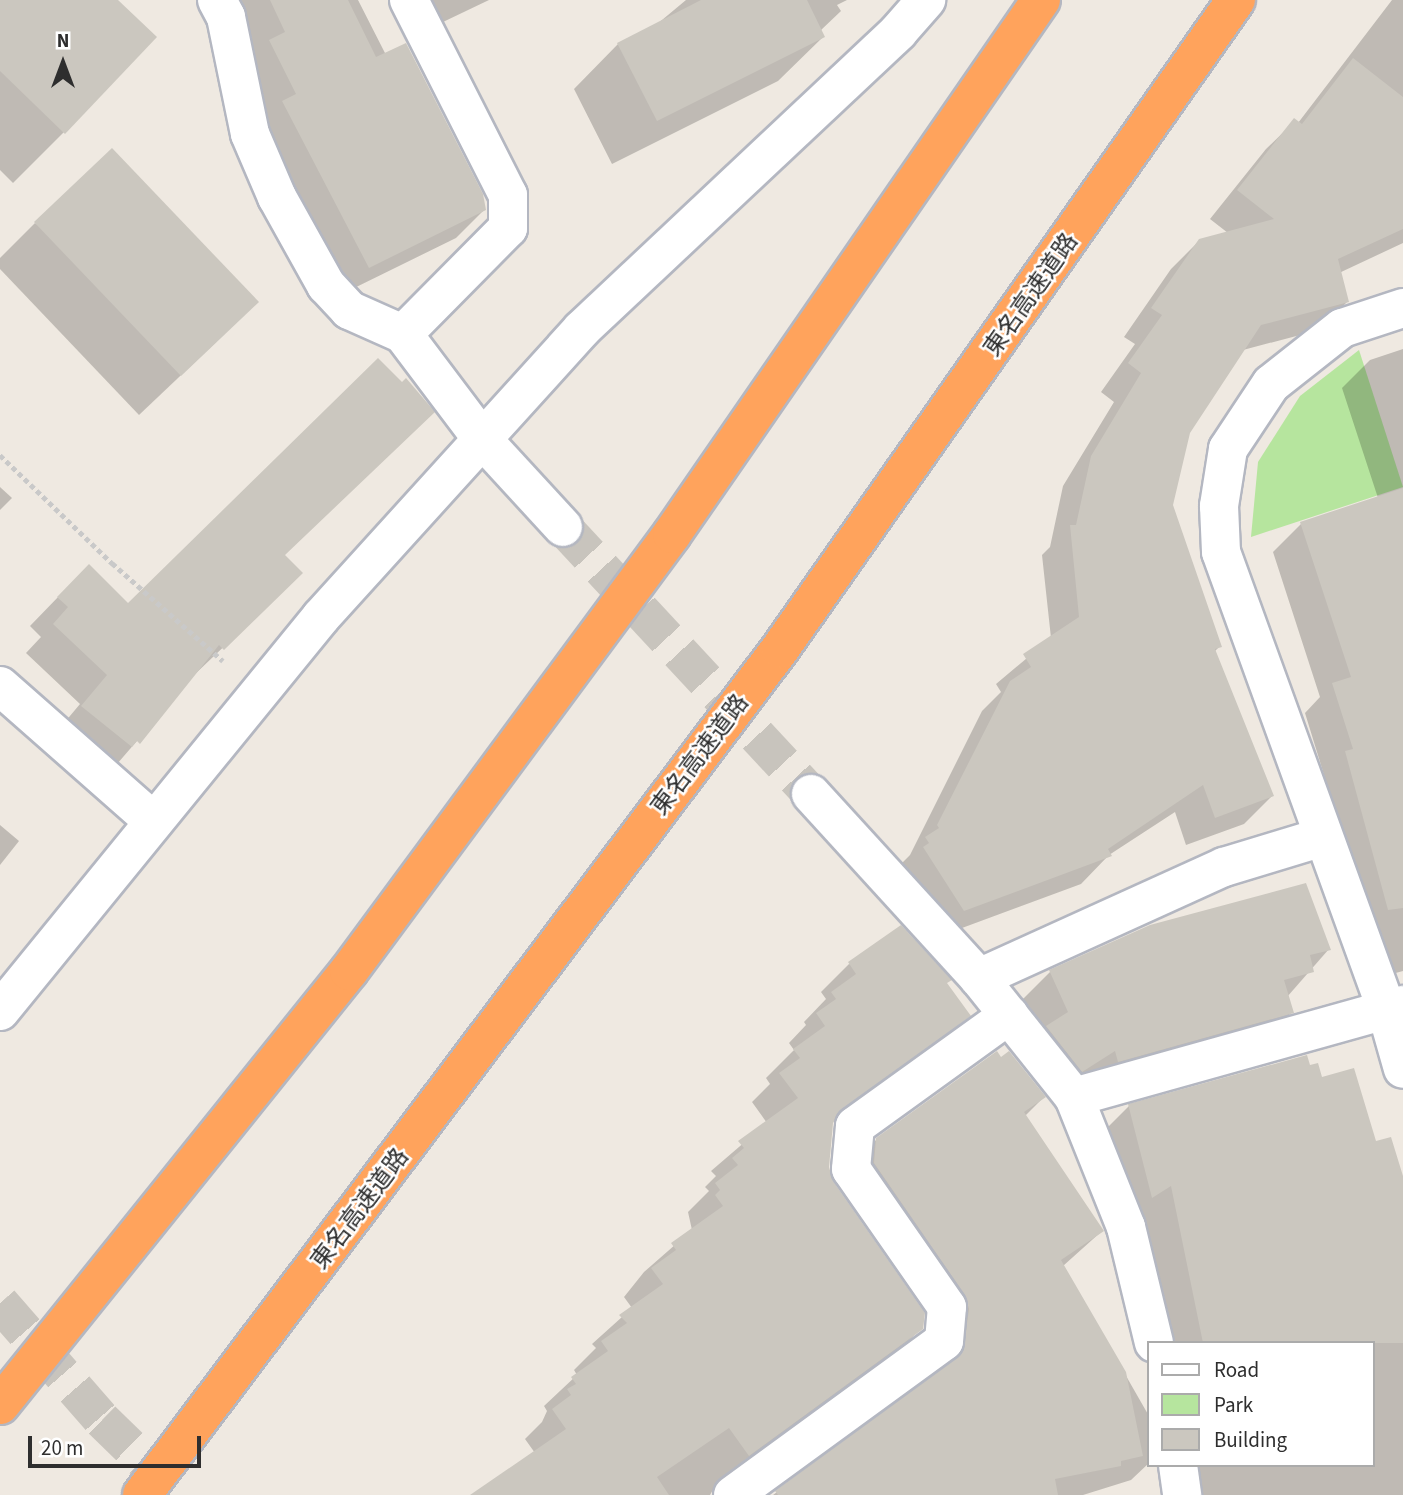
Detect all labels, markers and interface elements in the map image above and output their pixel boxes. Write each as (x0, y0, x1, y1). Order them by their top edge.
north arrow (28, 28, 98, 98)
text: N (57, 28, 69, 55)
street label: 東名高速道路 (978, 228, 1084, 362)
street label: 東名高速道路 (645, 689, 755, 821)
street label: 東名高速道路 (305, 1143, 415, 1275)
legend (1148, 1341, 1375, 1467)
text: Road (1214, 1355, 1259, 1385)
text: Park (1214, 1390, 1253, 1420)
scale bar (32, 1422, 205, 1466)
text: Building (1214, 1425, 1287, 1455)
text: 20 m (41, 1433, 83, 1463)

